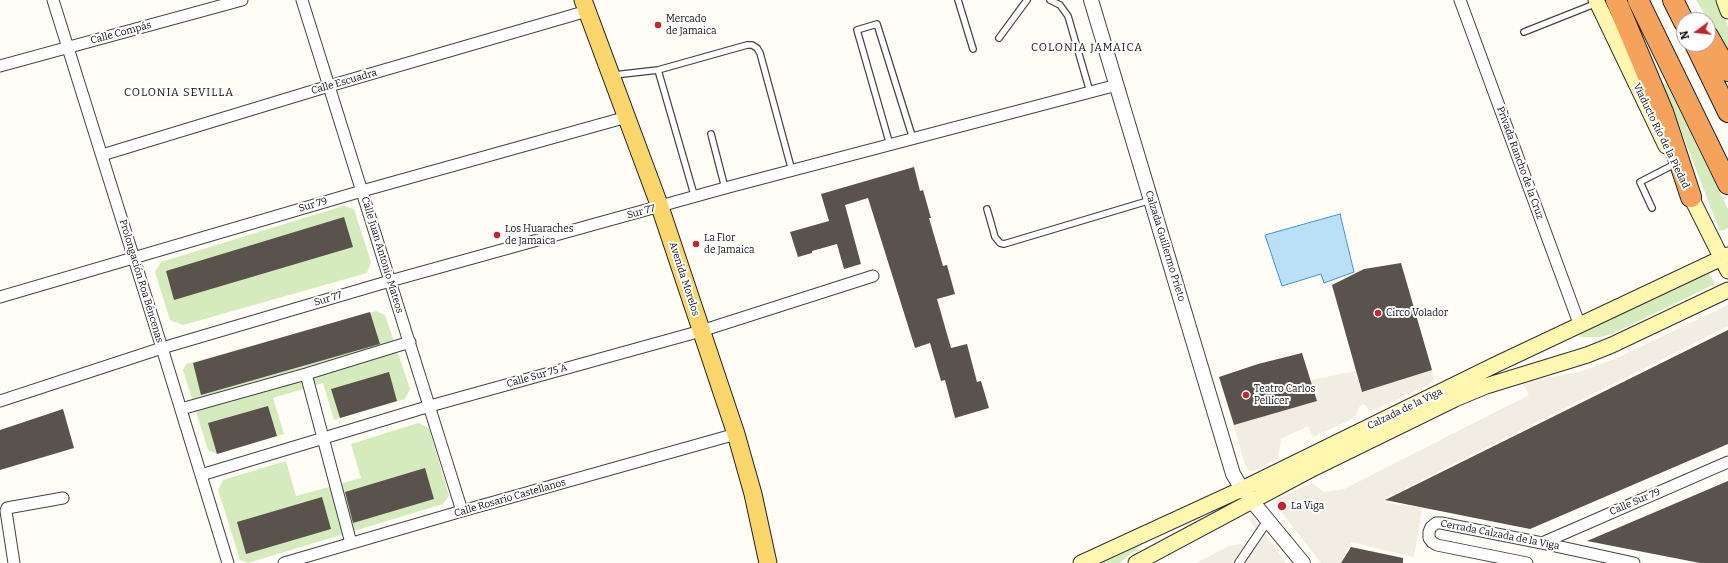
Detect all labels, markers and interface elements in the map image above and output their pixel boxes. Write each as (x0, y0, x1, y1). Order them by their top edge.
north arrow (1676, 12, 1716, 52)
place label: Mercado de Jamaica (666, 13, 716, 36)
street label: Calle Compás (89, 19, 153, 47)
marker: Mercado de Jamaica (653, 20, 663, 30)
text: N (1678, 29, 1692, 41)
district label: COLONIA JAMAICA (1031, 41, 1143, 55)
street label: Calle Escuadra (310, 67, 378, 97)
street label: Viaducto Río de la Piedad (1630, 81, 1692, 191)
district label: COLONIA SEVILLA (124, 86, 234, 100)
street label: Privada Rancho de la Cruz (1494, 105, 1546, 221)
street label: Calzada Guillermo Prieto (1142, 189, 1188, 303)
street label: Sur 79 (297, 195, 329, 215)
street label: Calle Juan Antonio Mateos (359, 195, 405, 315)
street label: Sur 77 (626, 203, 656, 221)
street label: Prolongación Roa Béncenas (116, 218, 166, 344)
place label: Los Huaraches de Jamaica (505, 223, 574, 246)
marker: Los Huaraches de Jamaica (492, 230, 502, 240)
place label: La Flor de Jamaica (704, 232, 754, 256)
marker: La Flor de Jamaica (691, 239, 701, 249)
street label: Avenida Morelos (666, 240, 702, 318)
street label: Sur 77 (313, 289, 343, 309)
place label: Circo Volador (1386, 307, 1448, 319)
marker: Circo Volador (1373, 308, 1383, 318)
street label: Calle Sur 75 A (505, 362, 569, 390)
place label: Teatro Carlos Pellicer (1254, 383, 1315, 406)
street label: Calzada de la Viga (1365, 386, 1445, 432)
marker: Teatro Carlos Pellicer (1241, 390, 1251, 400)
street label: Calle Rosario Castellanos (453, 476, 567, 520)
street label: Calle Sur 79 (1608, 486, 1662, 518)
marker: La Viga (1276, 500, 1288, 512)
place label: La Viga (1291, 500, 1324, 512)
street label: Cerrada Calzada de la Viga (1439, 518, 1561, 552)

